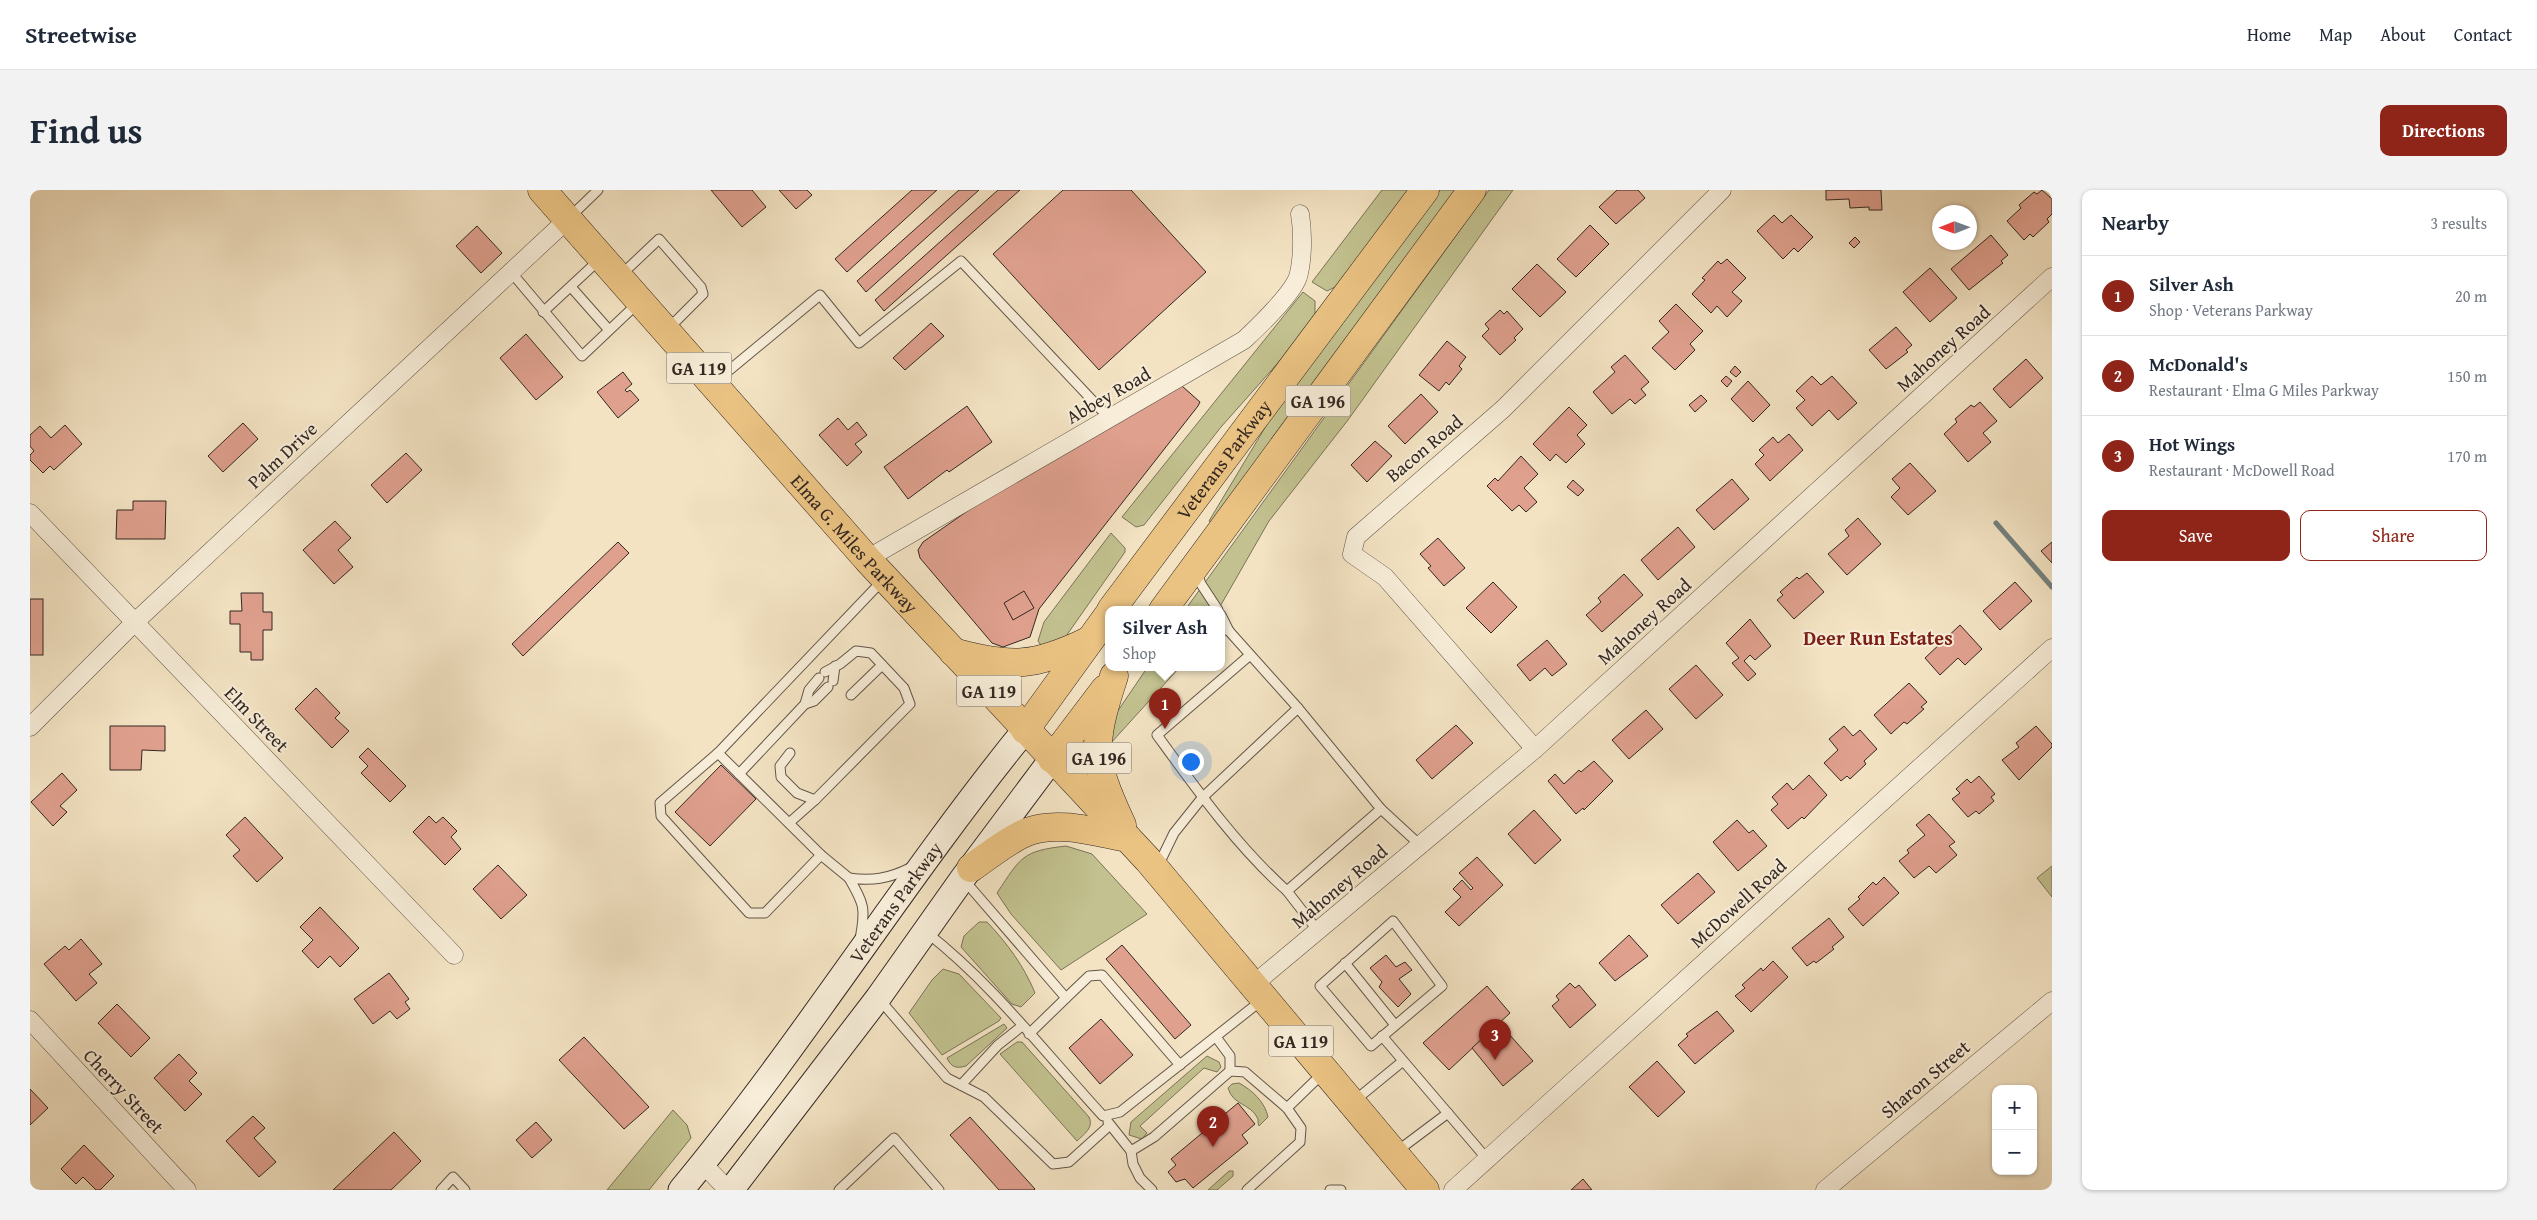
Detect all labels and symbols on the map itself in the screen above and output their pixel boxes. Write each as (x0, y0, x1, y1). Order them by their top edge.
north arrow (1932, 205, 1977, 250)
street label: Mahoney Road (1890, 298, 1997, 398)
road number: GA 119 (666, 352, 732, 384)
street label: Abbey Road (1061, 359, 1156, 431)
road number: GA 196 (1286, 386, 1350, 417)
street label: Veterans Parkway (1169, 393, 1278, 525)
street label: Bacon Road (1380, 407, 1469, 488)
street label: Palm Drive (241, 415, 323, 495)
street label: Elma G. Miles Parkway (784, 468, 925, 620)
street label: Mahoney Road (1591, 571, 1698, 671)
district label: Deer Run Estates (1803, 623, 1953, 652)
road number: GA 119 (956, 676, 1022, 706)
street label: Elm Street (218, 680, 296, 759)
pin: 1 (1149, 688, 1181, 729)
road number: GA 196 (1066, 742, 1132, 774)
your location (1178, 749, 1204, 775)
street label: Veterans Parkway (842, 835, 949, 969)
street label: Mahoney Road (1285, 837, 1394, 935)
street label: McDowell Road (1683, 851, 1793, 954)
pin: 3 (1479, 1019, 1511, 1060)
road number: GA 119 (1268, 1026, 1334, 1056)
street label: Sharon Street (1874, 1033, 1976, 1125)
street label: Cherry Street (77, 1042, 171, 1140)
pin: 2 (1197, 1106, 1229, 1147)

